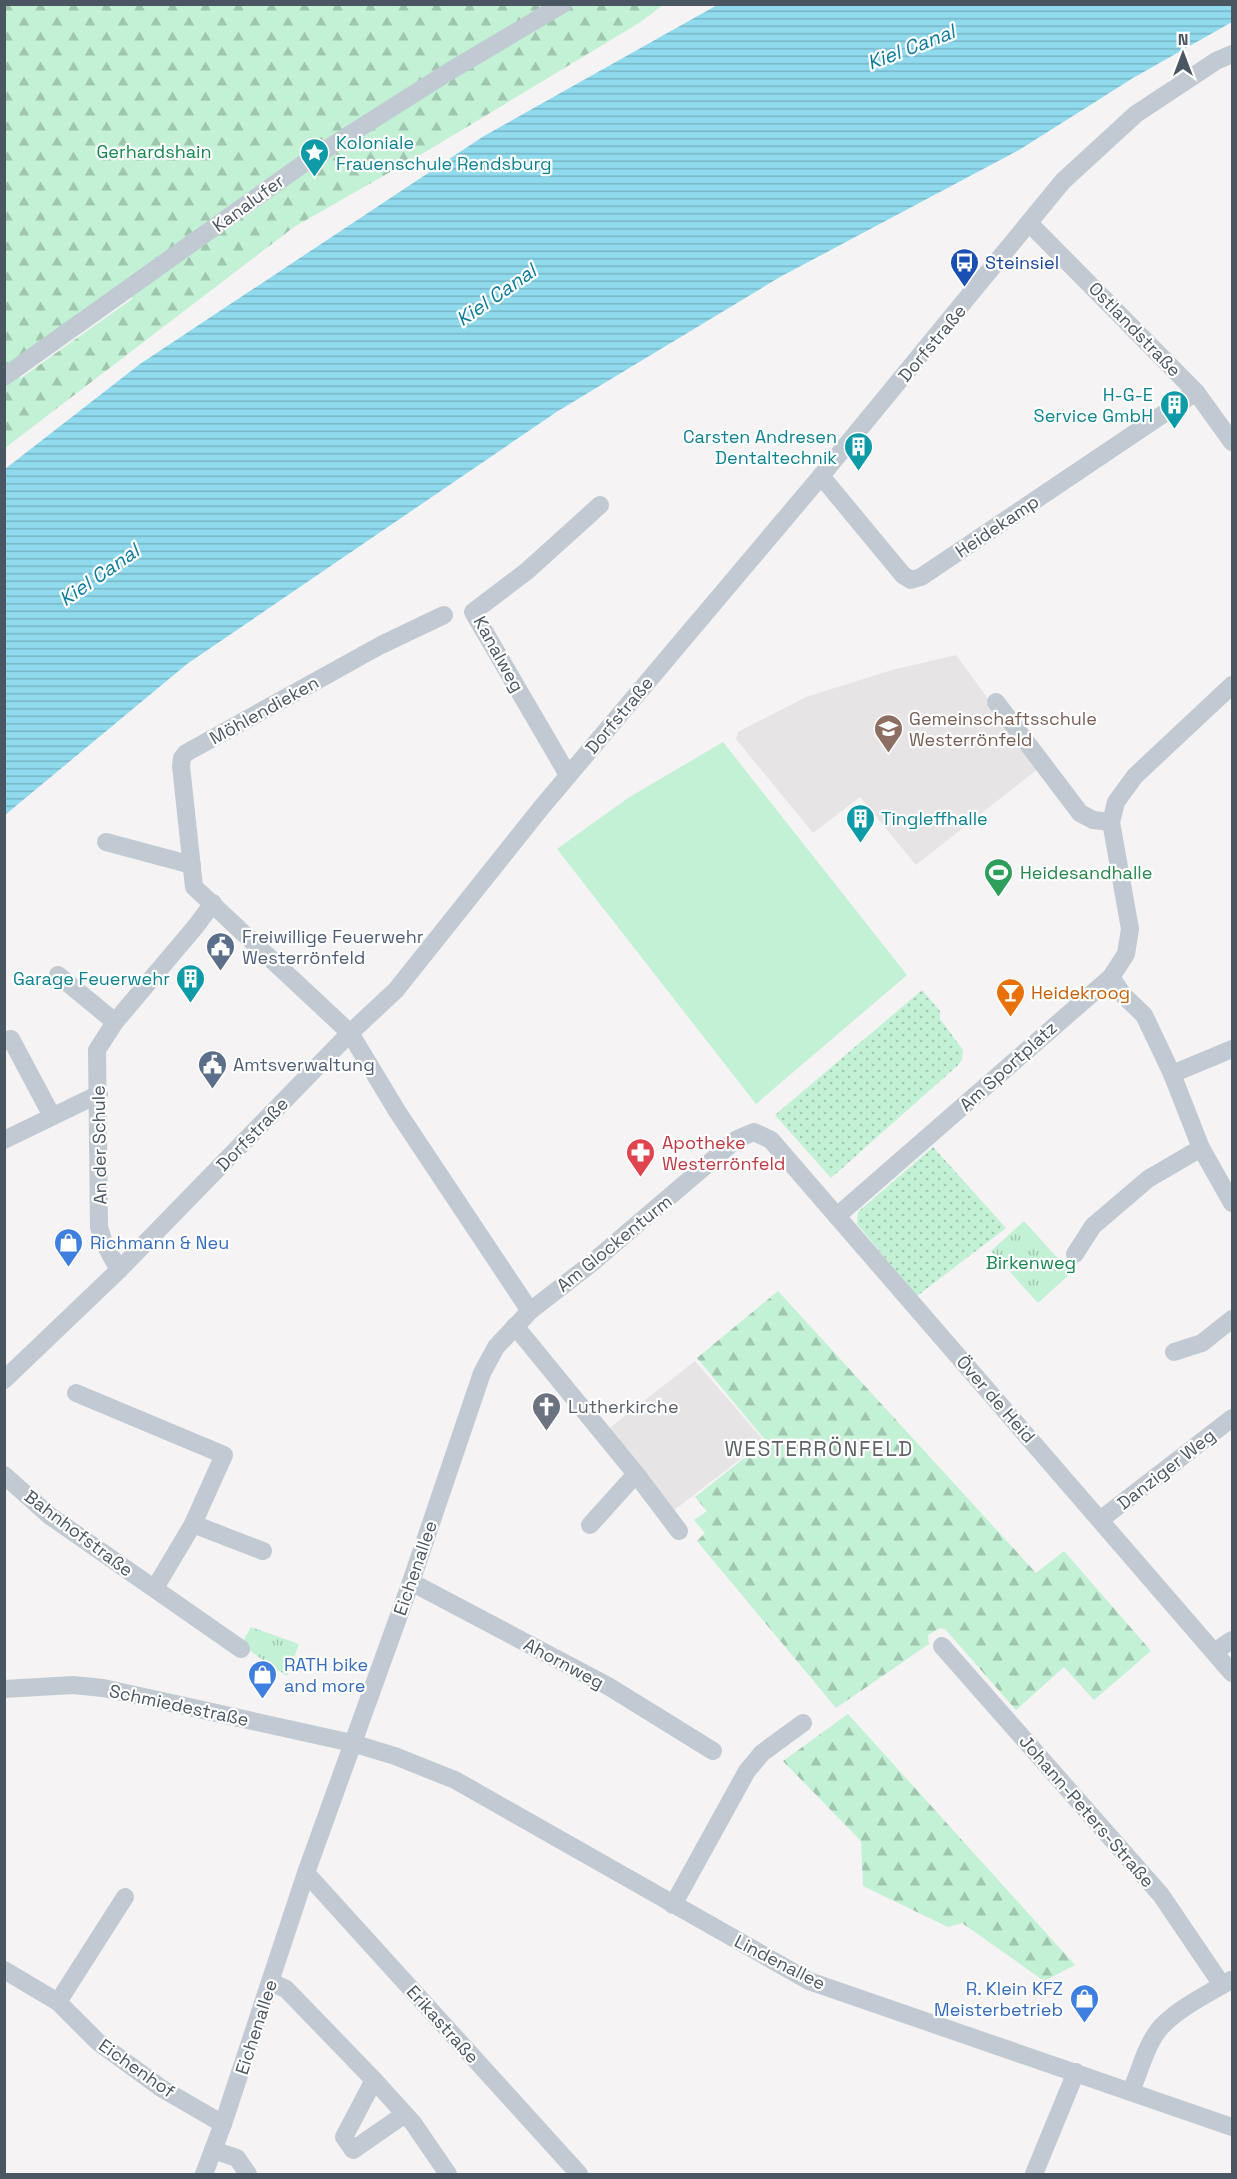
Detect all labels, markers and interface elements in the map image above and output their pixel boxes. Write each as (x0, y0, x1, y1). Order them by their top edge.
water label: Kiel Canal (863, 18, 961, 76)
north arrow (1153, 24, 1213, 84)
text: N (1178, 29, 1188, 50)
place label: Koloniale Frauenschule Rendsburg (336, 131, 552, 175)
place icon: Koloniale Frauenschule Rendsburg (299, 136, 331, 178)
park label: Gerhardshain (96, 140, 212, 163)
street label: Kanalufer (208, 169, 289, 237)
bus stop icon: Steinsiel (948, 246, 980, 288)
place label: Steinsiel (985, 251, 1059, 274)
water label: Kiel Canal (451, 257, 543, 332)
street label: Ostlandstraße (1084, 277, 1186, 381)
street label: Dorfstraße (893, 300, 971, 386)
place label: H-G-E Service GmbH (1034, 383, 1153, 427)
building icon: H-G-E Service GmbH (1158, 388, 1190, 430)
place label: Carsten Andresen Dentaltechnik (683, 425, 837, 469)
building icon: Carsten Andresen Dentaltechnik (842, 430, 874, 472)
street label: Heidekamp (951, 490, 1043, 562)
water label: Kiel Canal (54, 537, 146, 612)
street label: Kanalweg (469, 612, 529, 696)
street label: Möhlendieken (205, 671, 323, 749)
street label: Dorfstraße (580, 672, 658, 758)
place label: Gemeinschaftsschule Westerrönfeld (909, 707, 1097, 751)
school or university icon: Gemeinschaftsschule Westerrönfeld (872, 712, 904, 754)
building icon: Tingleffhalle (844, 802, 876, 844)
place label: Tingleffhalle (881, 807, 988, 830)
sports icon: Heidesandhalle (983, 856, 1015, 898)
place label: Heidesandhalle (1020, 861, 1152, 884)
place label: Freiwillige Feuerwehr Westerrönfeld (242, 925, 424, 969)
public building icon: Freiwillige Feuerwehr Westerrönfeld (205, 930, 237, 972)
building icon: Garage Feuerwehr (175, 962, 207, 1004)
place label: Garage Feuerwehr (13, 967, 170, 990)
bar icon: Heidekroog (994, 976, 1026, 1018)
place label: Heidekroog (1031, 981, 1130, 1004)
street label: Am Sportplatz (954, 1016, 1062, 1116)
public building icon: Amtsverwaltung (196, 1048, 228, 1090)
place label: Amtsverwaltung (233, 1053, 375, 1076)
street label: An der Schule (86, 1085, 112, 1205)
street label: Dorfstraße (211, 1092, 293, 1176)
place label: Apotheke Westerrönfeld (662, 1131, 785, 1175)
pharmacy icon: Apotheke Westerrönfeld (625, 1136, 657, 1178)
street label: Am Glockenturm (552, 1189, 676, 1297)
shop icon: Richmann & Neu (53, 1226, 85, 1268)
place label: Richmann & Neu (90, 1231, 229, 1254)
park label: Birkenweg (986, 1251, 1076, 1274)
street label: Över de Heid (952, 1350, 1040, 1448)
church icon: Lutherkirche (531, 1390, 563, 1432)
place label: Lutherkirche (568, 1395, 679, 1418)
street label: Danziger Weg (1112, 1424, 1220, 1514)
district label: WESTERRÖNFELD (724, 1435, 914, 1462)
street label: Bahnhofstraße (20, 1485, 138, 1581)
street label: Eichenallee (388, 1518, 442, 1618)
street label: Ahornweg (520, 1632, 608, 1694)
place label: RATH bike and more (284, 1653, 368, 1697)
shop icon: RATH bike and more (247, 1658, 279, 1700)
street label: Schmiedestraße (107, 1679, 251, 1731)
street label: Johann-Peters-Straße (1014, 1730, 1160, 1892)
street label: Lindenallee (731, 1929, 829, 1995)
street label: Eichenallee (230, 1977, 282, 2077)
place label: R. Klein KFZ Meisterbetrieb (934, 1977, 1063, 2021)
street label: Erikastraße (402, 1980, 484, 2068)
shop icon: R. Klein KFZ Meisterbetrieb (1068, 1982, 1100, 2024)
street label: Eichenhof (94, 2033, 180, 2103)

